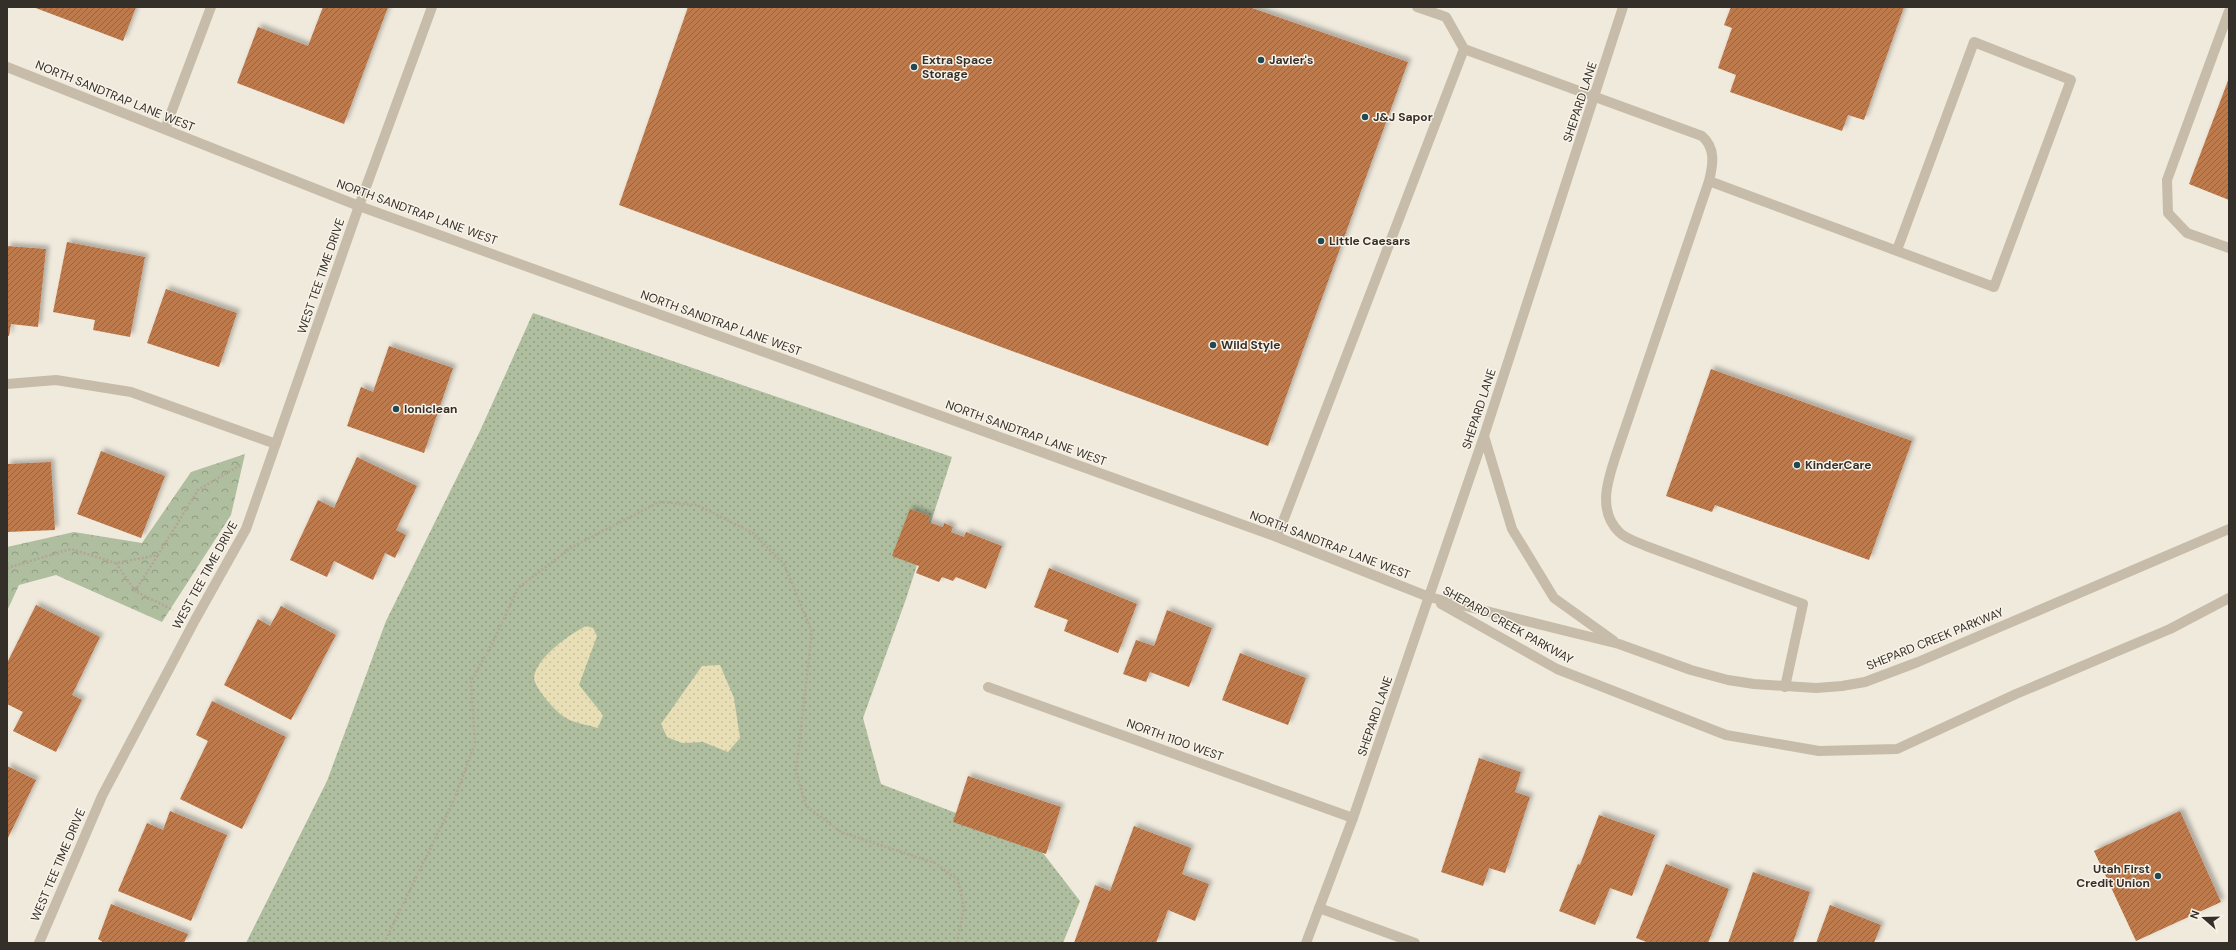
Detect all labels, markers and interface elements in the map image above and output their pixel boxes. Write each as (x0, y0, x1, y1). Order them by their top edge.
place label: Extra Space Storage (922, 52, 992, 82)
place label: Javier's (1269, 52, 1313, 68)
marker: Javier's (1256, 55, 1266, 65)
street label: NORTH SANDTRAP LANE WEST (33, 57, 197, 135)
street label: SHEPARD LANE (1559, 60, 1601, 144)
marker: Extra Space Storage (909, 62, 919, 72)
place label: J&J Sapor (1373, 109, 1433, 125)
marker: J&J Sapor (1360, 112, 1370, 122)
street label: NORTH SANDTRAP LANE WEST (334, 175, 500, 249)
street label: WEST TEE TIME DRIVE (294, 216, 348, 336)
place label: Little Caesars (1329, 233, 1410, 249)
marker: Little Caesars (1316, 236, 1326, 246)
street label: NORTH SANDTRAP LANE WEST (638, 286, 804, 360)
place label: Wild Style (1221, 337, 1281, 353)
marker: Wild Style (1208, 340, 1218, 350)
street label: SHEPARD LANE (1458, 367, 1500, 451)
street label: NORTH SANDTRAP LANE WEST (943, 396, 1109, 470)
place label: Ioniclean (404, 401, 457, 417)
marker: Ioniclean (391, 404, 401, 414)
place label: KinderCare (1805, 457, 1871, 473)
marker: KinderCare (1792, 460, 1802, 470)
street label: NORTH SANDTRAP LANE WEST (1248, 507, 1413, 583)
street label: WEST TEE TIME DRIVE (169, 518, 241, 632)
street label: SHEPARD CREEK PARKWAY (1440, 582, 1576, 668)
street label: SHEPARD CREEK PARKWAY (1864, 604, 2006, 674)
street label: SHEPARD LANE (1354, 674, 1396, 758)
street label: NORTH 1100 WEST (1124, 715, 1226, 765)
street label: WEST TEE TIME DRIVE (27, 806, 89, 924)
place label: Utah First Credit Union (2076, 861, 2150, 891)
marker: Utah First Credit Union (2153, 871, 2163, 881)
north arrow (2184, 898, 2224, 938)
text: N (2187, 908, 2203, 921)

